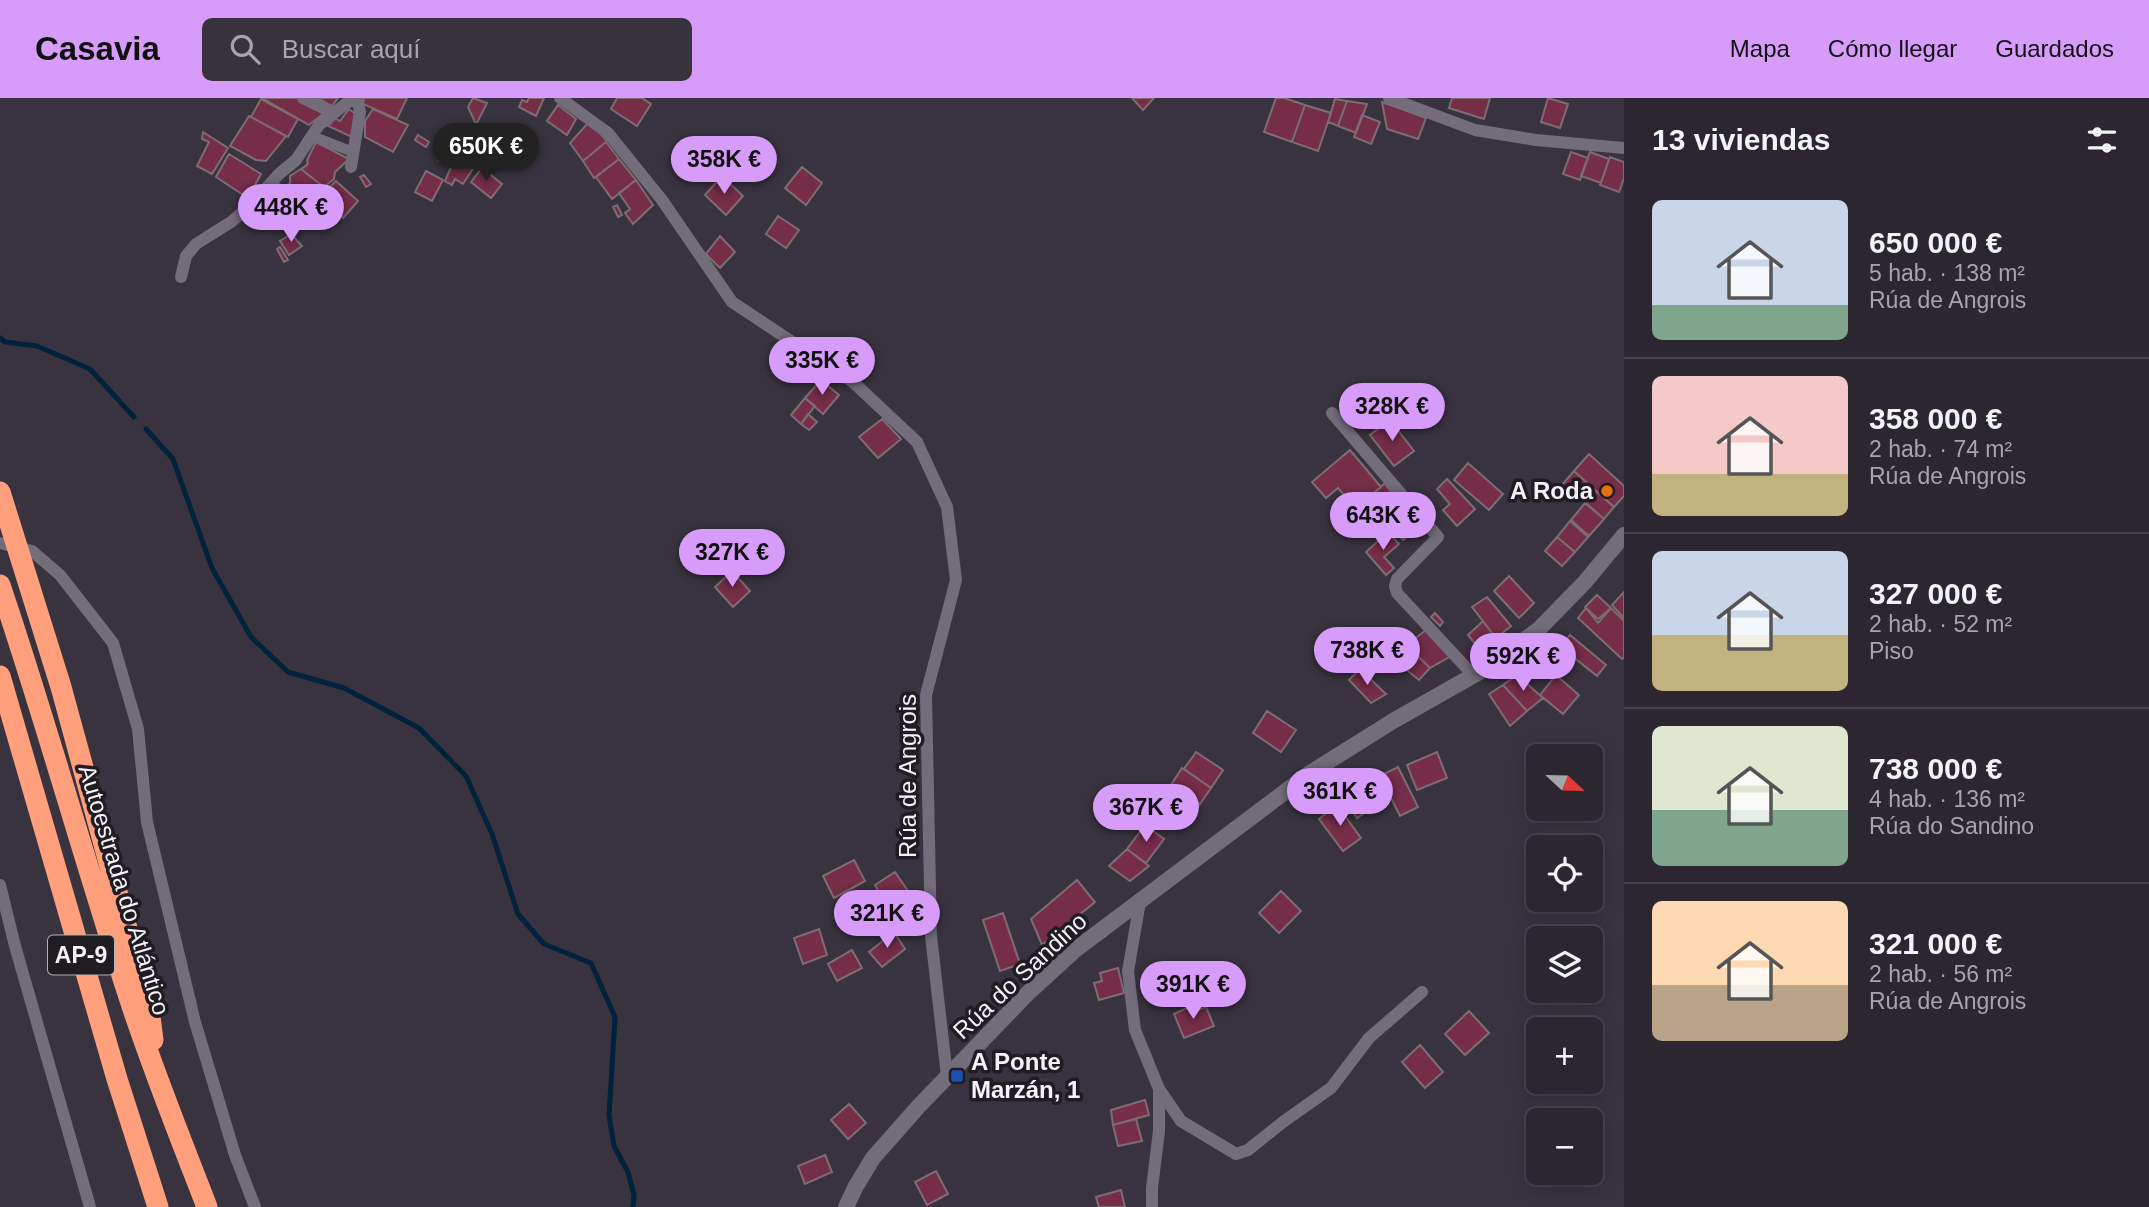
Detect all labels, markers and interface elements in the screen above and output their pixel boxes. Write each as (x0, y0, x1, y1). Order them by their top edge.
search box (202, 18, 692, 81)
text: Casavia (35, 30, 160, 67)
icon: search (226, 30, 264, 68)
text: Buscar aquí (282, 34, 421, 64)
text: Mapa (1730, 35, 1790, 62)
text: Cómo llegar (1828, 35, 1957, 62)
text: Guardados (1995, 35, 2114, 62)
icon: filters (2083, 121, 2121, 159)
pin: 650K € (429, 123, 543, 183)
text: 13 viviendas (1652, 123, 1830, 156)
text: 650K € (449, 133, 523, 159)
pin: 358K € (667, 136, 781, 196)
text: 358K € (687, 146, 761, 172)
pin: 448K € (234, 184, 348, 244)
text: 448K € (254, 194, 328, 220)
text: 650 000 € (1869, 226, 2002, 259)
icon: home (1708, 228, 1792, 312)
text: 5 hab. · 138 m² (1869, 260, 2025, 286)
text: Rúa de Angrois (1869, 287, 2026, 313)
pin: 335K € (765, 338, 879, 397)
text: 335K € (785, 347, 859, 373)
pin: 328K € (1335, 384, 1449, 443)
text: 328K € (1355, 393, 1429, 419)
text: 358 000 € (1869, 402, 2002, 435)
icon: home (1708, 404, 1792, 488)
text: 2 hab. · 74 m² (1869, 436, 2012, 462)
text: Rúa de Angrois (1869, 463, 2026, 489)
place label: A Roda (1510, 477, 1594, 504)
marker: A Roda (1599, 483, 1615, 499)
pin: 643K € (1326, 492, 1440, 552)
text: 643K € (1346, 502, 1420, 528)
pin: 327K € (675, 530, 789, 589)
text: 327K € (695, 539, 769, 565)
text: 327 000 € (1869, 577, 2002, 610)
icon: home (1708, 579, 1792, 663)
text: 2 hab. · 52 m² (1869, 611, 2012, 637)
pin: 738K € (1310, 628, 1424, 687)
pin: 592K € (1466, 634, 1580, 693)
text: 738K € (1330, 637, 1404, 663)
text: Piso (1869, 638, 1914, 664)
text: 592K € (1486, 643, 1560, 669)
street label: Rúa de Angrois (894, 694, 921, 858)
north arrow (1526, 744, 1603, 821)
map controls (1526, 744, 1603, 1185)
text: 738 000 € (1869, 752, 2002, 785)
icon: home (1708, 754, 1792, 838)
street label: Autoestrada do Atlántico (74, 761, 175, 1018)
pin: 361K € (1283, 768, 1397, 828)
text: 361K € (1303, 778, 1377, 804)
pin: 367K € (1089, 784, 1203, 844)
text: 4 hab. · 136 m² (1869, 786, 2025, 812)
text: 367K € (1109, 794, 1183, 820)
text: Rúa do Sandino (1869, 813, 2034, 839)
button: locate (1526, 835, 1603, 912)
pin: 321K € (830, 890, 944, 950)
text: 321K € (850, 900, 924, 926)
street label: Rúa do Sandino (948, 907, 1092, 1044)
button: layers (1526, 926, 1603, 1003)
text: 321 000 € (1869, 927, 2002, 960)
icon: home (1708, 929, 1792, 1013)
road number: AP-9 (48, 936, 114, 974)
text: 2 hab. · 56 m² (1869, 961, 2012, 987)
pin: 391K € (1136, 962, 1250, 1021)
text: 391K € (1156, 971, 1230, 997)
text: Rúa de Angrois (1869, 988, 2026, 1014)
button: + (1526, 1017, 1603, 1094)
place label: A Ponte Marzán, 1 (971, 1048, 1080, 1103)
marker: A Ponte Marzán, 1 (949, 1068, 965, 1084)
button: − (1526, 1108, 1603, 1185)

